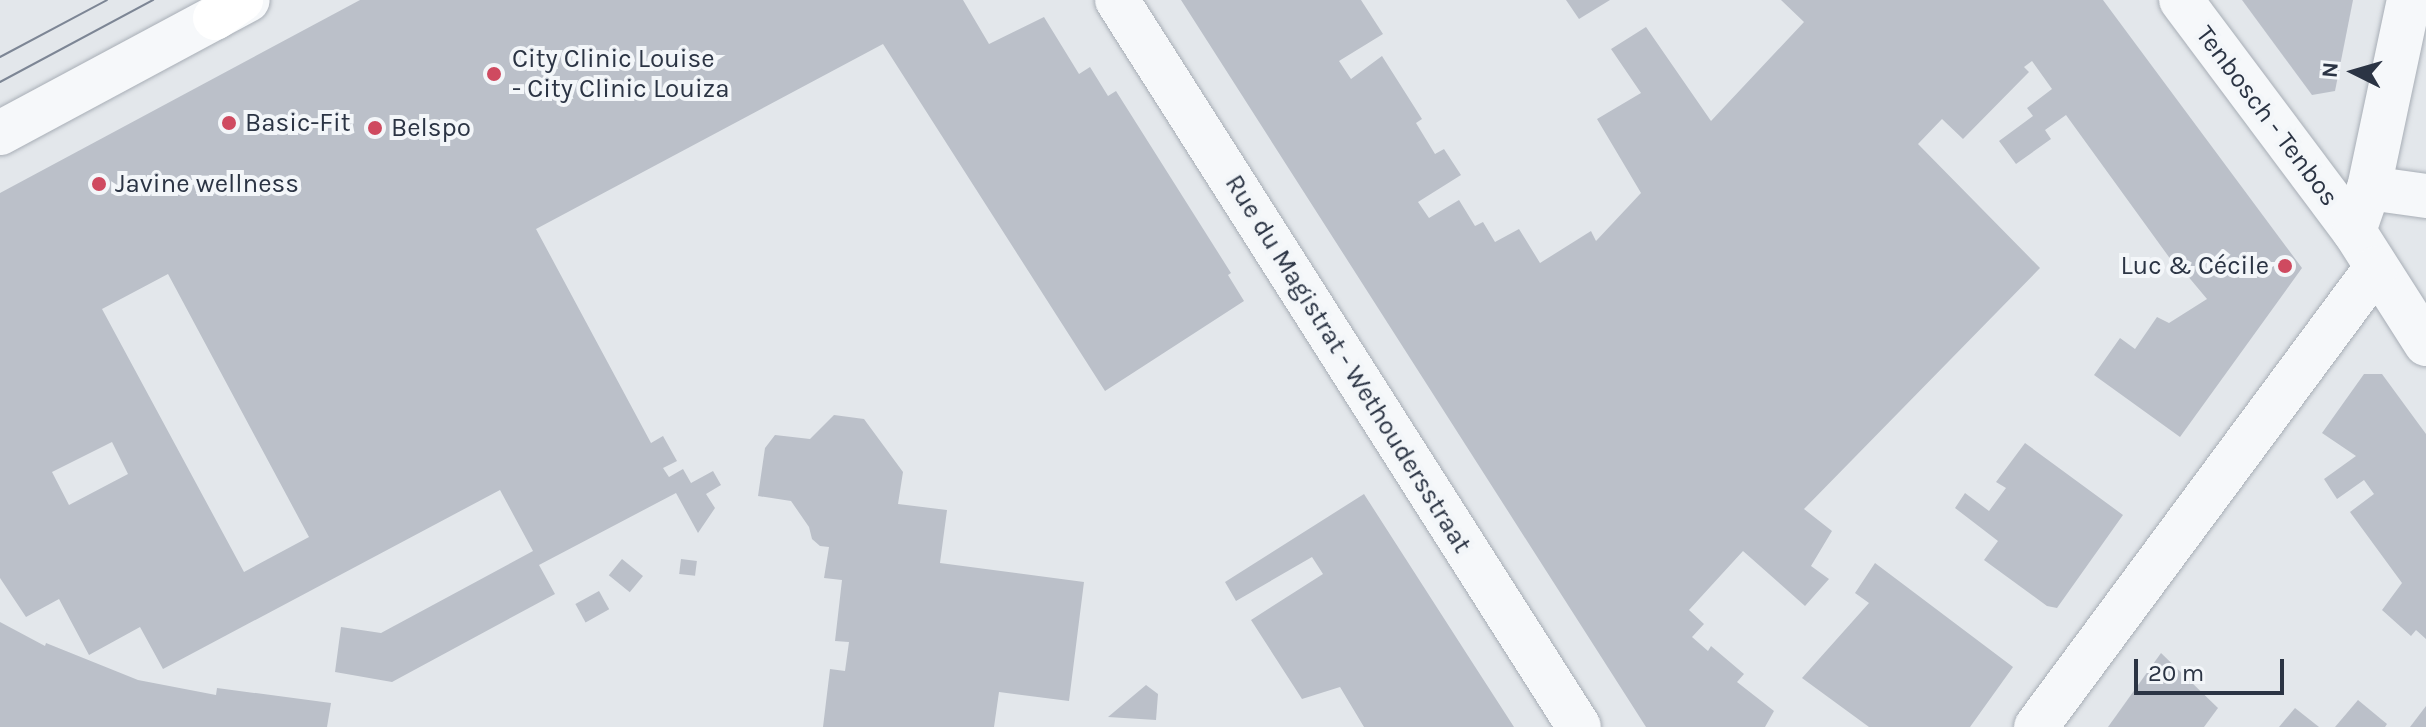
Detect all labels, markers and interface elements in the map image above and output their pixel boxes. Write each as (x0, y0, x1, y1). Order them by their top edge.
street label: Tenbosch - Tenbos (2189, 20, 2345, 212)
north arrow (2314, 32, 2394, 112)
place label: City Clinic Louise - City Clinic Louiza (512, 43, 729, 104)
text: N (2316, 61, 2344, 79)
marker: City Clinic Louise - City Clinic Louiza (483, 63, 505, 85)
place label: Basic-Fit (245, 107, 350, 139)
place label: Belspo (391, 112, 471, 144)
marker: Basic-Fit (220, 114, 238, 132)
marker: Belspo (366, 119, 384, 137)
place label: Javine wellness (115, 168, 299, 200)
street label: Rue du Magistrat - Wethoudersstraat (1218, 169, 1478, 559)
marker: Javine wellness (90, 175, 108, 193)
place label: Luc & Cécile (2120, 250, 2269, 282)
marker: Luc & Cécile (2276, 257, 2294, 275)
scale bar (2138, 643, 2288, 693)
text: 20 m (2148, 659, 2204, 687)

